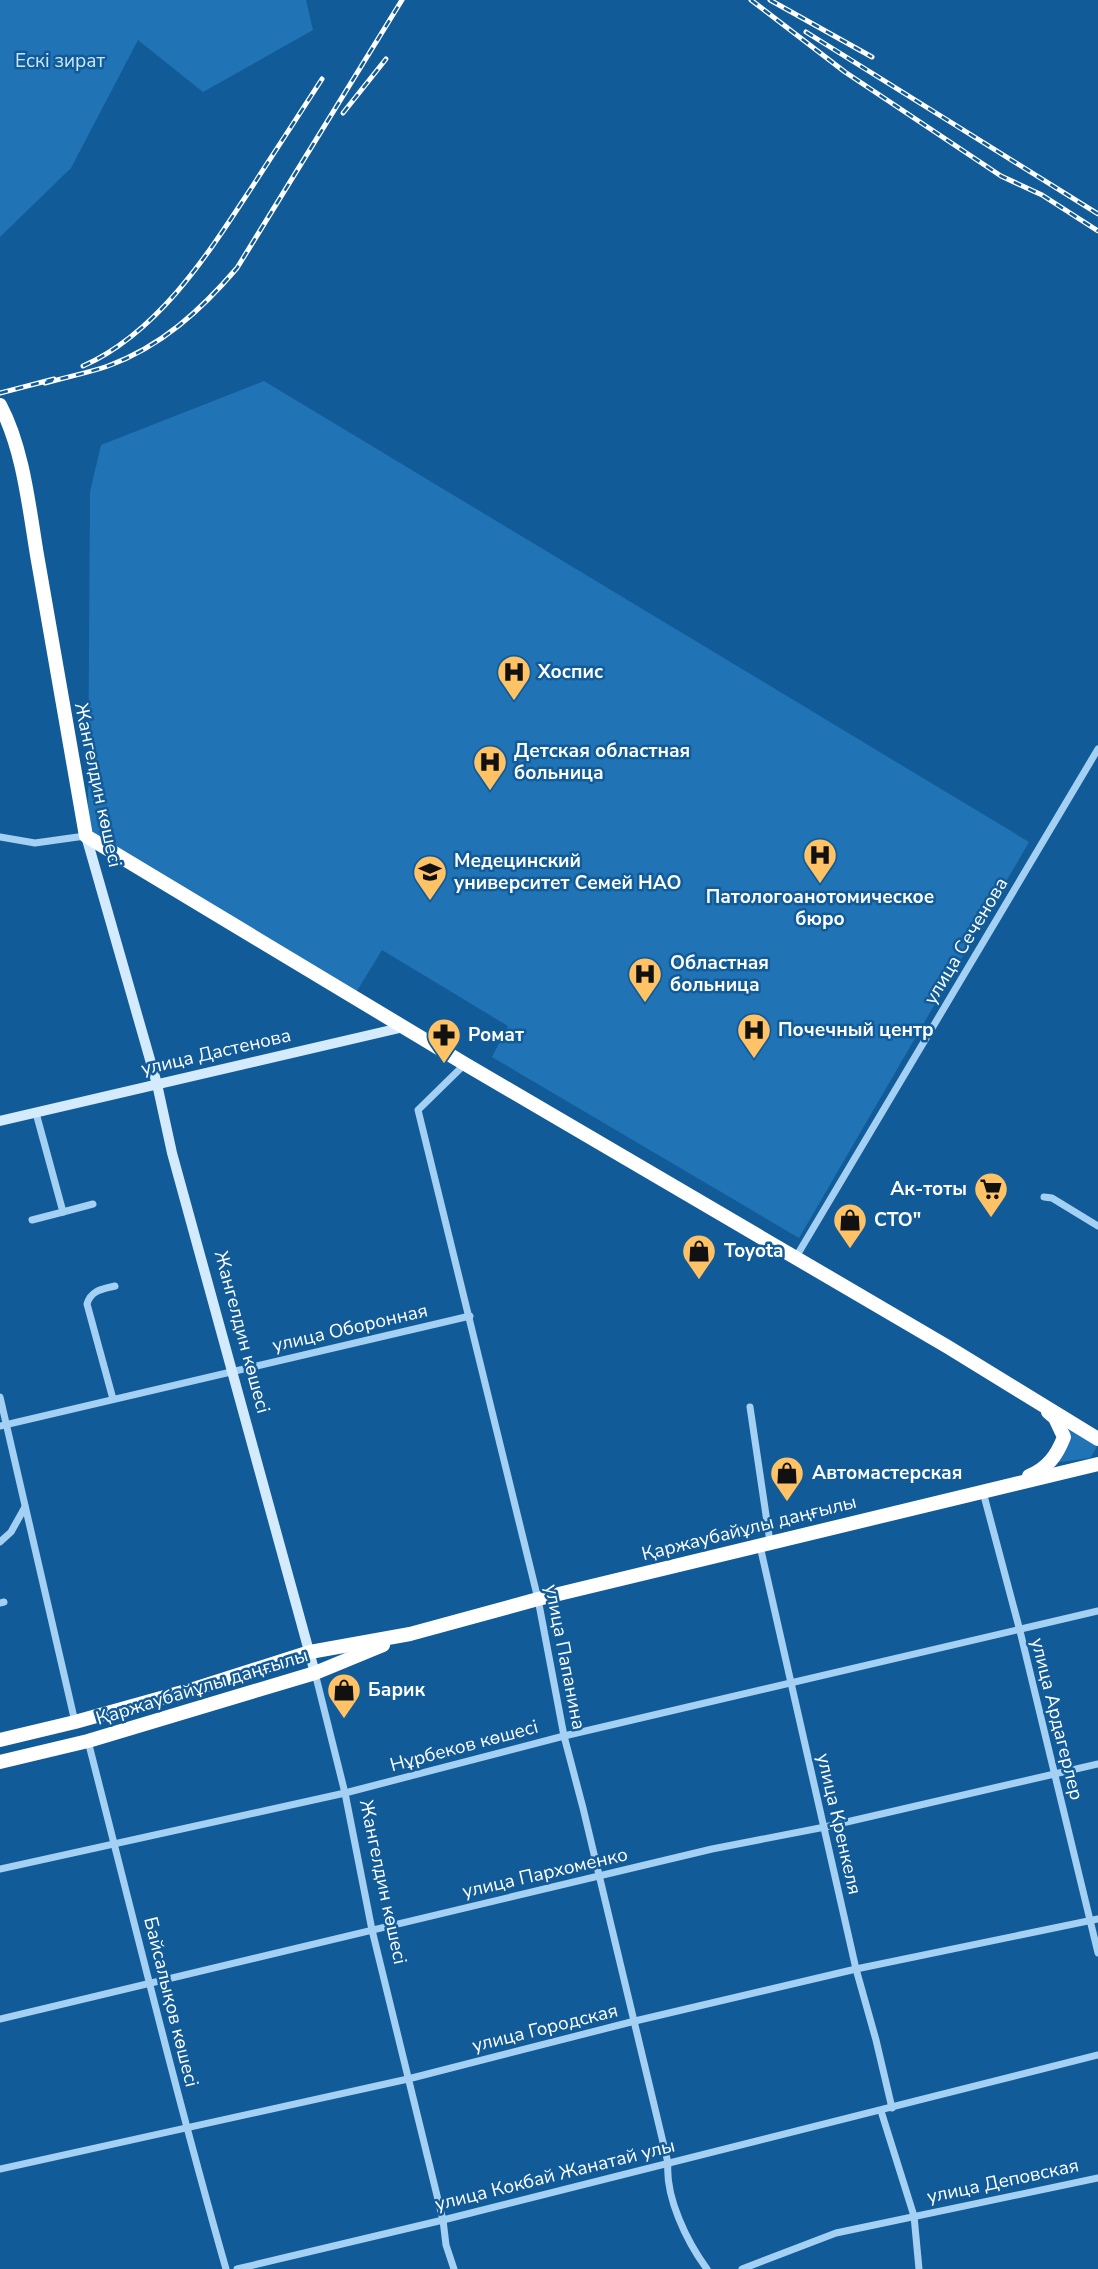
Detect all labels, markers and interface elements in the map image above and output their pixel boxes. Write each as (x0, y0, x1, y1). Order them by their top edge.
park label: Ескі зират (15, 48, 106, 74)
hospital icon: Хоспис (495, 653, 533, 702)
place label: Хоспис (537, 659, 603, 685)
street label: Жангелдин көшесі (68, 700, 128, 870)
place label: Детская областная больница (514, 738, 690, 786)
hospital icon: Детская областная больница (471, 743, 509, 792)
hospital icon: Патологоанотомическое бюро (801, 836, 839, 885)
place label: Медецинский университет Семей НАО (454, 848, 681, 896)
school or university icon: Медецинский университет Семей НАО (411, 853, 449, 902)
street label: улица Сеченова (918, 873, 1014, 1009)
place label: Патологоанотомическое бюро (706, 884, 934, 932)
place label: Областная больница (670, 950, 769, 998)
hospital icon: Областная больница (626, 955, 664, 1004)
hospital icon: Почечный центр (735, 1011, 773, 1060)
pharmacy icon: Ромат (425, 1016, 463, 1065)
place label: Почечный центр (778, 1017, 934, 1043)
street label: улица Дастенова (138, 1022, 294, 1082)
place label: Ромат (468, 1022, 524, 1048)
supermarket icon: Ак-тоты (972, 1170, 1010, 1219)
place label: Ак-тоты (890, 1176, 967, 1202)
shop icon: СТО" (831, 1201, 869, 1250)
place label: СТО" (874, 1207, 921, 1233)
shop icon: Toyota (680, 1232, 718, 1281)
place label: Toyota (724, 1238, 783, 1264)
street label: Жангелдин көшесі (208, 1248, 276, 1416)
street label: улица Оборонная (270, 1297, 430, 1359)
shop icon: Автомастерская (768, 1454, 806, 1503)
place label: Автомастерская (812, 1460, 962, 1486)
street label: Қаржаубайұлы даңғылы (639, 1489, 859, 1567)
street label: улица Папанина (538, 1582, 592, 1732)
street label: улица Ардагерлер (1024, 1635, 1090, 1803)
street label: Қаржаубайұлы даңғылы (93, 1642, 311, 1732)
shop icon: Барик (325, 1671, 363, 1720)
place label: Барик (368, 1677, 426, 1703)
street label: Нұрбеков көшесі (387, 1714, 541, 1778)
street label: улица Кренкеля (810, 1751, 868, 1897)
street label: Жангелдин көшесі (353, 1797, 413, 1967)
street label: улица Пархоменко (460, 1841, 630, 1905)
street label: Байсалықов көшесі (137, 1914, 205, 2090)
street label: улица Городская (469, 1997, 621, 2059)
street label: улица Кокбай Жанатай улы (432, 2133, 678, 2217)
street label: улица Деповская (925, 2152, 1081, 2210)

